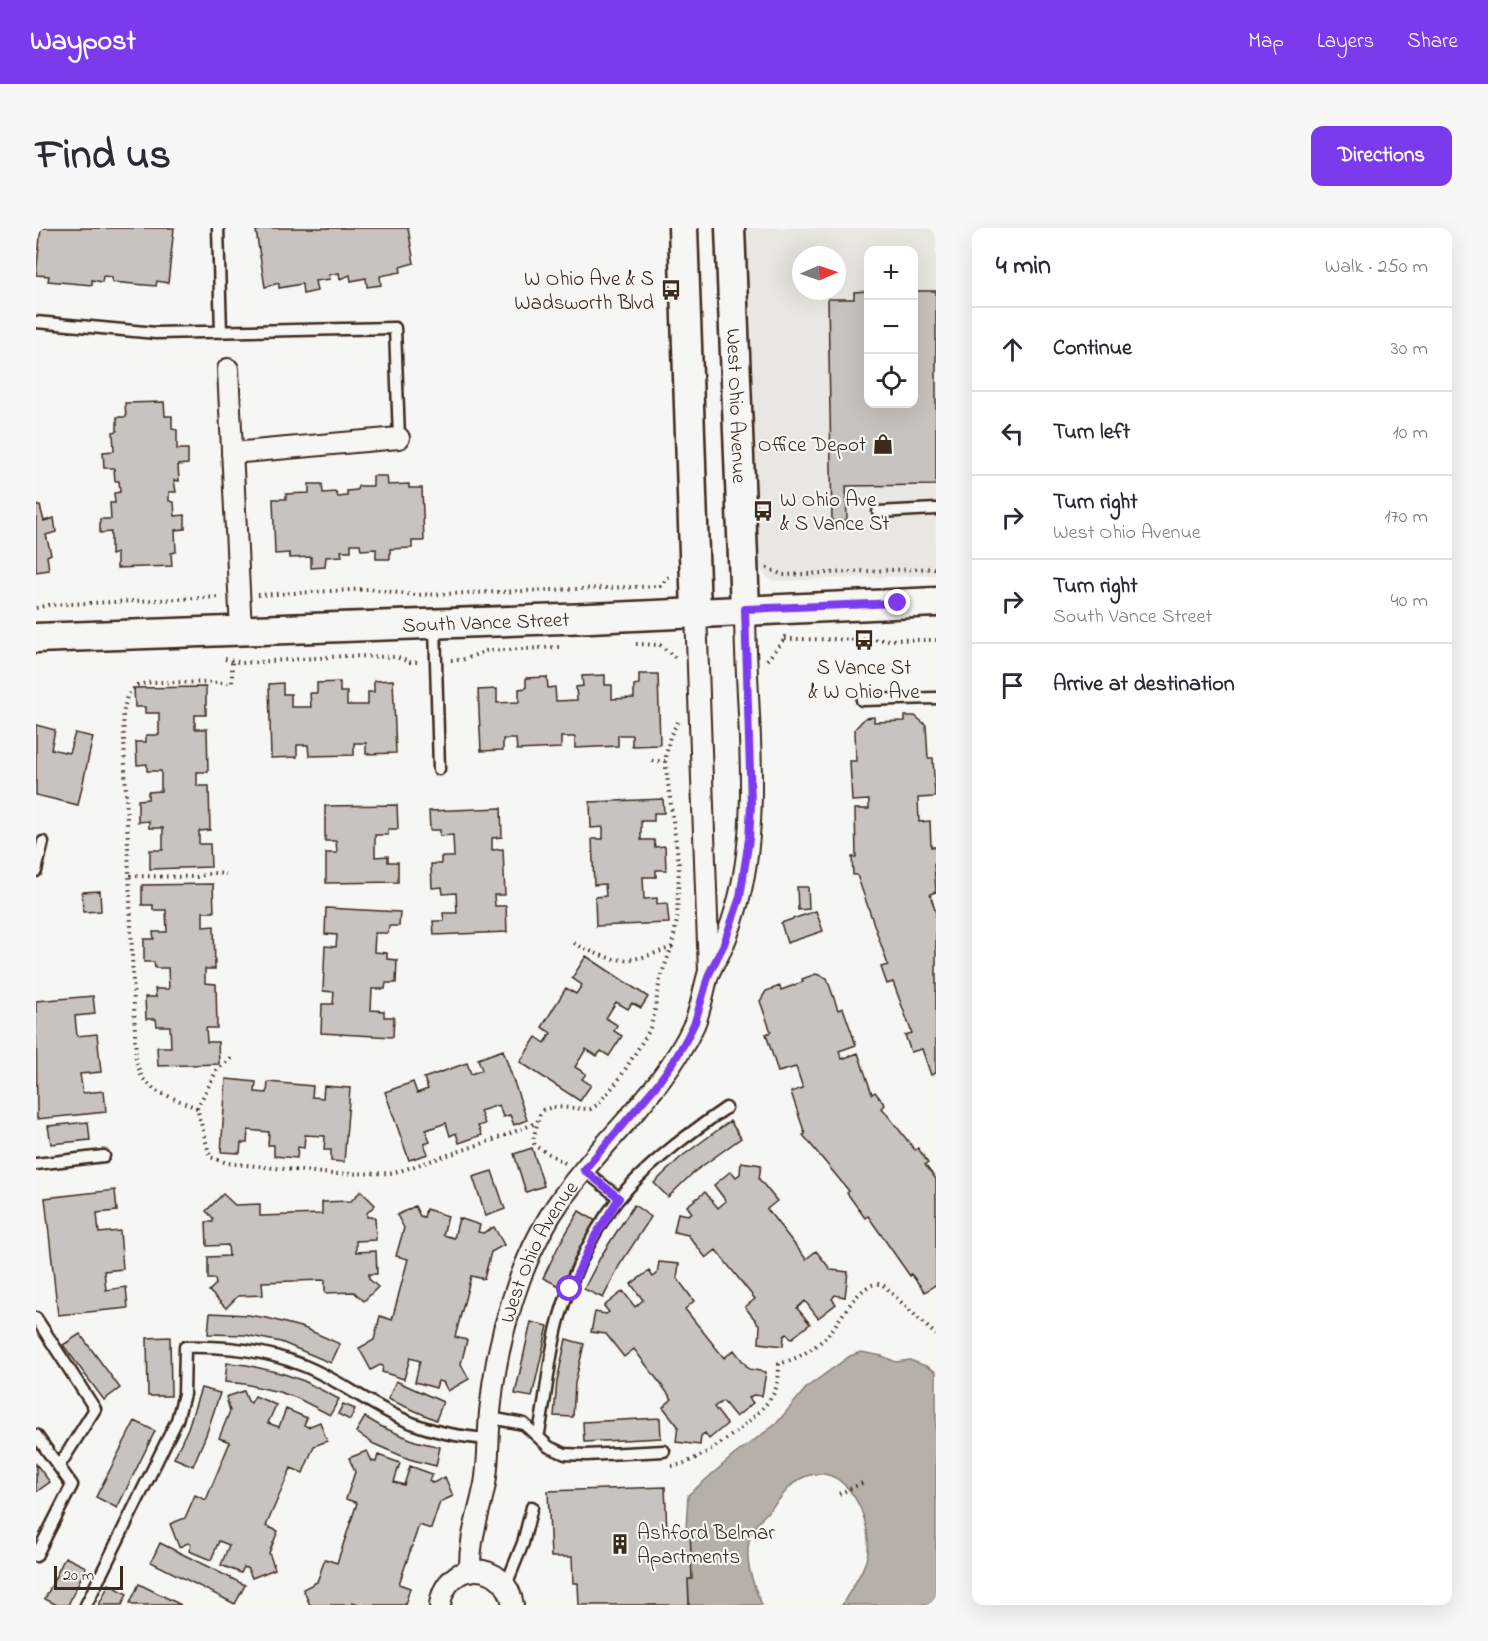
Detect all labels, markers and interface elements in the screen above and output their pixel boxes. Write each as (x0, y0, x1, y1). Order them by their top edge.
text: Waypost (30, 22, 136, 63)
text: Map (1248, 27, 1284, 57)
text: Layers (1317, 27, 1374, 57)
text: Share (1407, 27, 1458, 57)
text: Find us (36, 126, 171, 187)
button: Directions (1311, 126, 1452, 186)
north arrow (792, 246, 846, 300)
map controls (864, 246, 918, 408)
button: + (864, 246, 918, 300)
text: 4 min (996, 248, 1051, 286)
text: Walk · 250 m (1325, 253, 1428, 282)
place label: W Ohio Ave & S Wadsworth Blvd (514, 265, 654, 319)
bus stop icon: W Ohio Ave & S Wadsworth Blvd (659, 278, 683, 302)
button: − (864, 300, 918, 354)
street label: West Ohio Avenue (717, 328, 753, 485)
icon: ahead (996, 333, 1029, 366)
text: Continue (1053, 333, 1132, 365)
text: 30 m (1391, 335, 1428, 364)
button: locate (864, 354, 918, 408)
icon: left (996, 417, 1029, 450)
text: Turn left (1053, 417, 1130, 449)
text: 10 m (1392, 419, 1428, 448)
place label: Office Depot (758, 431, 866, 461)
shop icon: Office Depot (871, 432, 895, 456)
place label: W Ohio Ave & S Vance St (780, 486, 890, 540)
text: Turn right (1053, 487, 1138, 519)
bus stop icon: W Ohio Ave & S Vance St (751, 499, 775, 523)
icon: right (996, 501, 1029, 534)
text: 170 m (1384, 503, 1428, 532)
text: West Ohio Avenue (1053, 519, 1201, 548)
text: Turn right (1053, 571, 1138, 603)
icon: right (996, 585, 1029, 618)
text: 40 m (1391, 587, 1428, 616)
route end (884, 589, 910, 615)
text: South Vance Street (1053, 603, 1212, 632)
street label: South Vance Street (402, 606, 570, 642)
bus stop icon: S Vance St & W Ohio Ave (852, 628, 876, 652)
place label: S Vance St & W Ohio Ave (808, 654, 920, 708)
icon: arrive (996, 669, 1029, 702)
text: Arrive at destination (1053, 669, 1235, 701)
street label: West Ohio Avenue (493, 1175, 587, 1327)
route start (556, 1275, 582, 1301)
place label: Ashford Belmar Apartments (637, 1519, 775, 1573)
building icon: Ashford Belmar Apartments (608, 1532, 632, 1556)
scale bar (54, 1563, 123, 1590)
text: 20 m (63, 1564, 94, 1588)

